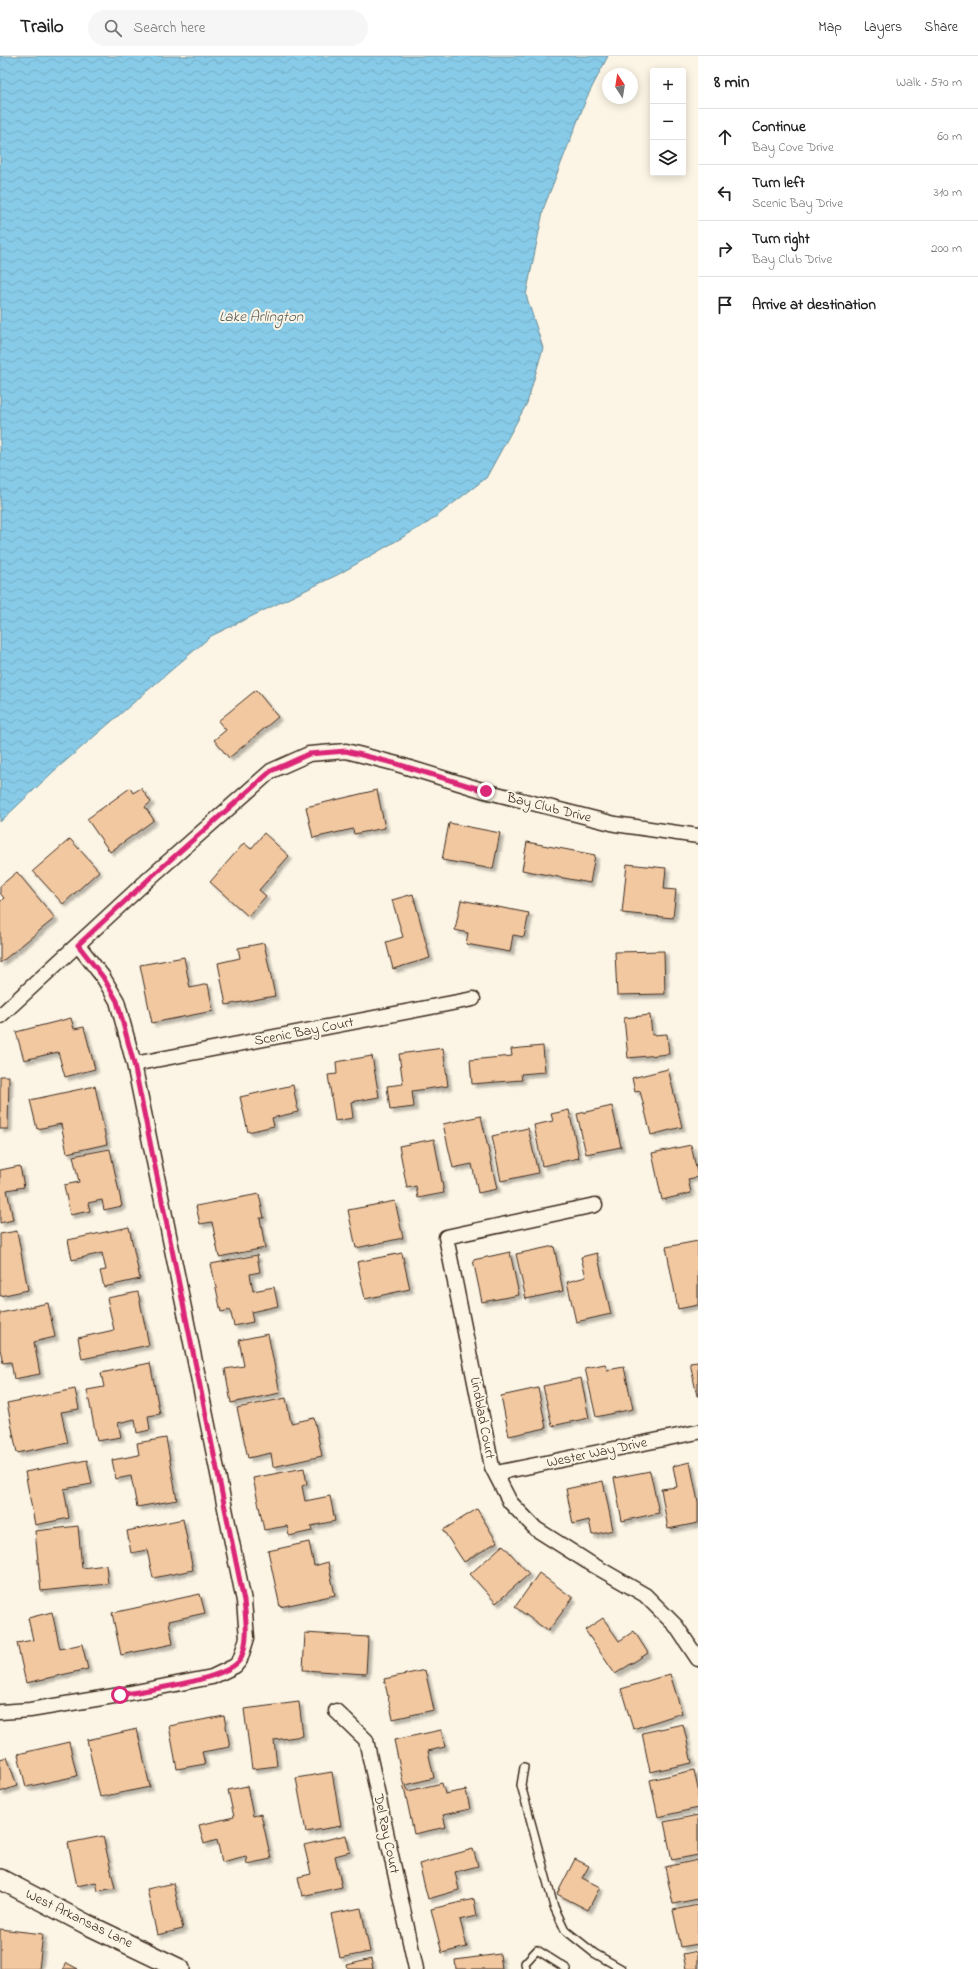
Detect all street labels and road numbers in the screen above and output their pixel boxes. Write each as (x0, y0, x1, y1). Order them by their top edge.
street label: Bay Club Drive (503, 787, 594, 830)
street label: Scenic Bay Court (252, 1012, 356, 1053)
street label: Lindblad Court (464, 1375, 500, 1461)
street label: Wester Way Drive (545, 1432, 650, 1475)
street label: Del Ray Court (366, 1791, 405, 1876)
street label: West Arkansas Lane (22, 1884, 137, 1954)

